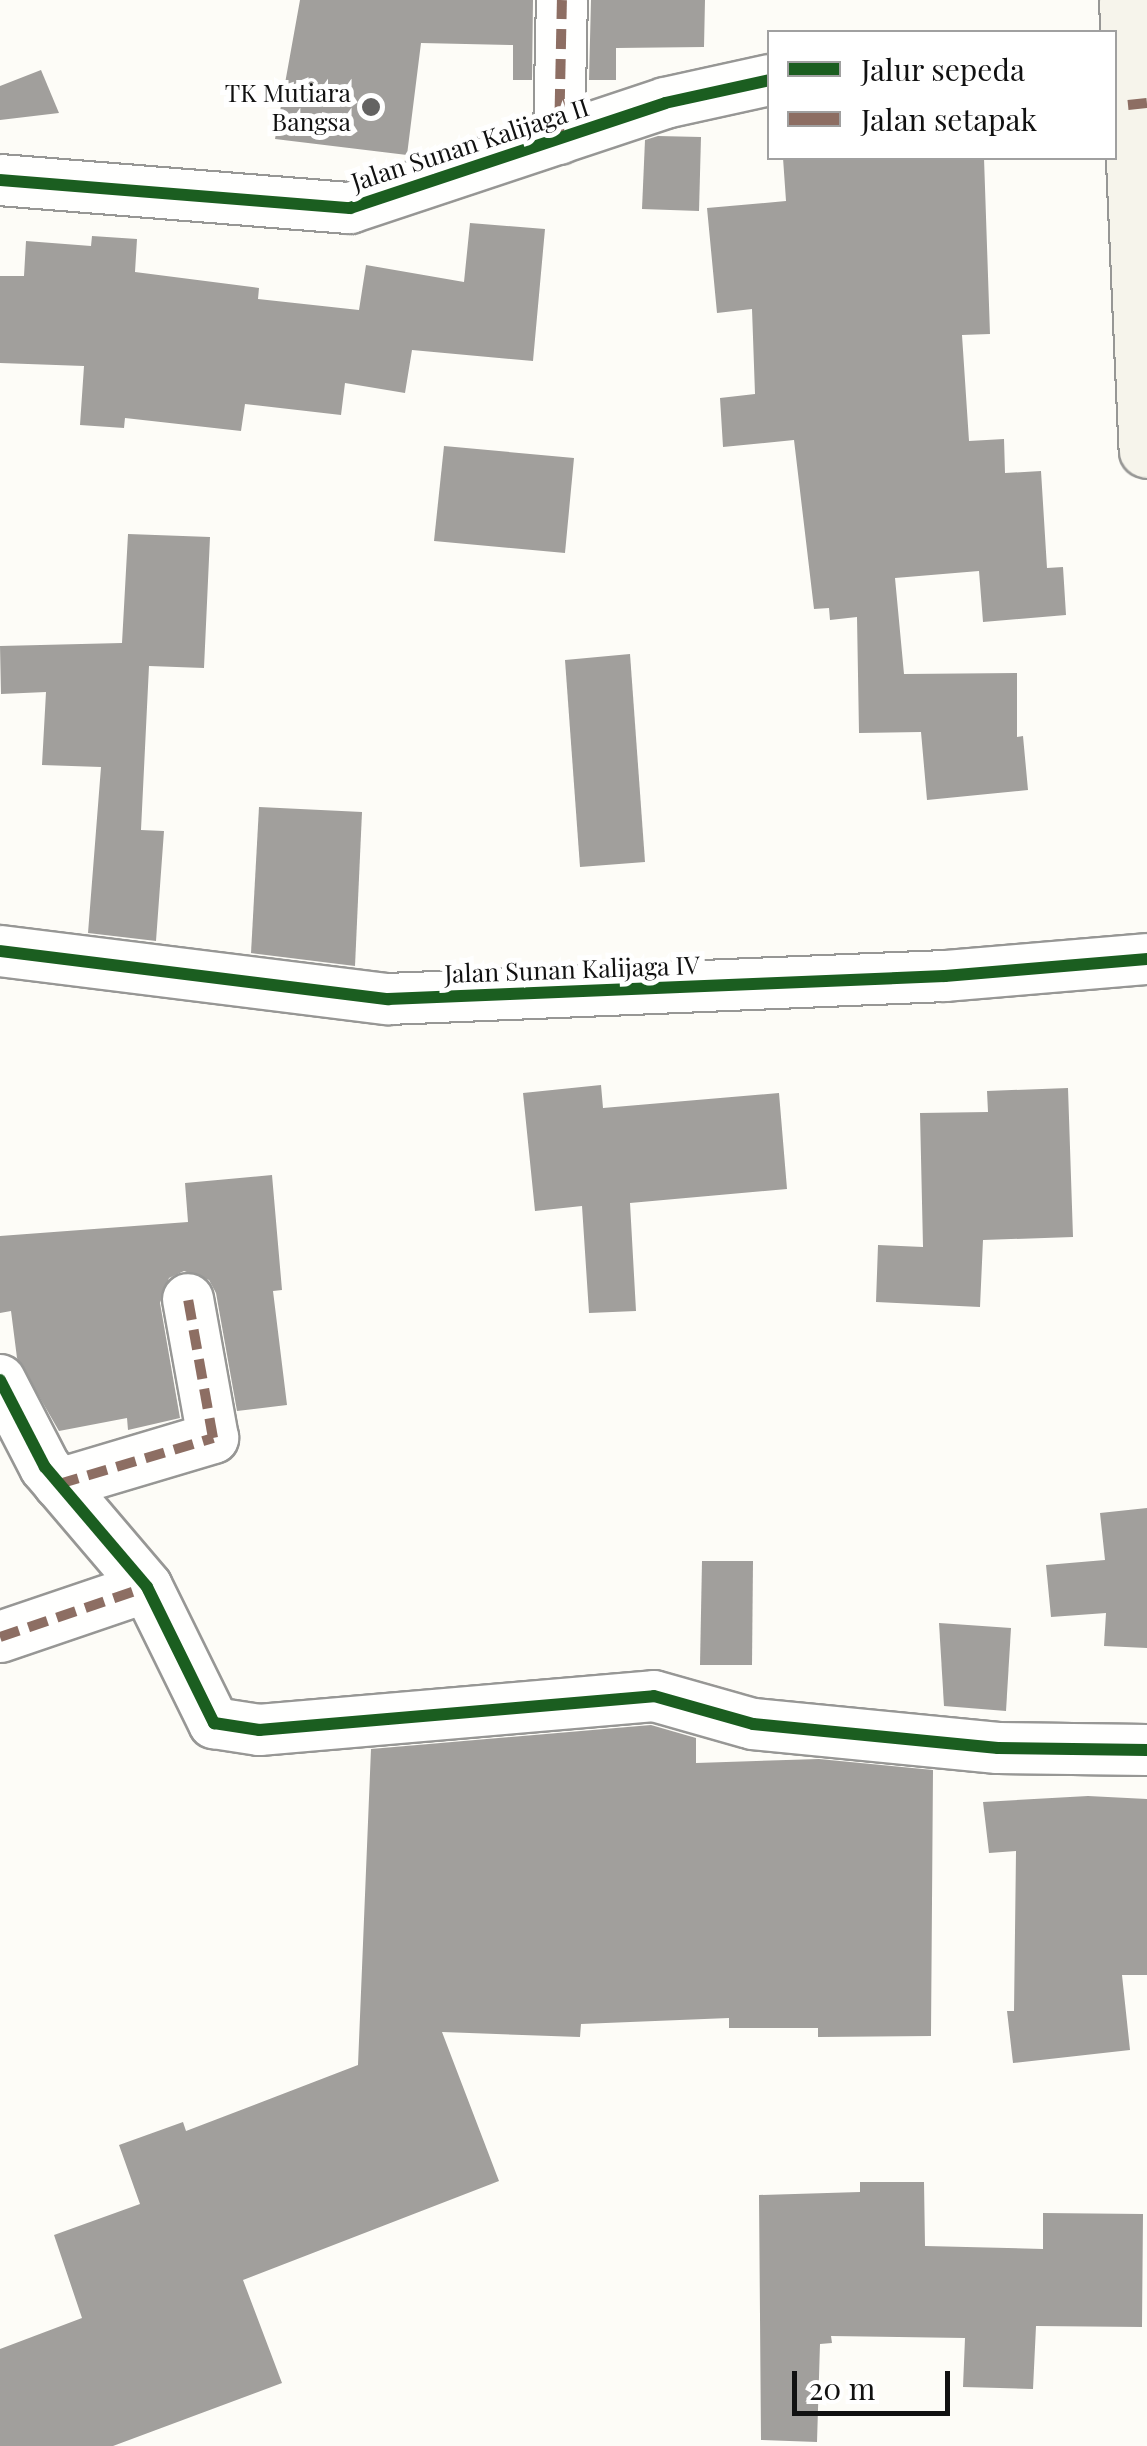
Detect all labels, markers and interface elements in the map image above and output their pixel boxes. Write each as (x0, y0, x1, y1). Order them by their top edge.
legend (767, 30, 1117, 160)
text: Jalur sepeda (861, 49, 1025, 89)
place label: TK Mutiara Bangsa (225, 78, 351, 137)
street label: Jalan Sunan Kalijaga II (347, 91, 593, 197)
marker: TK Mutiara Bangsa (360, 96, 382, 118)
text: Jalan setapak (861, 99, 1037, 139)
street label: Jalan Sunan Kalijaga IV (444, 950, 700, 988)
scale bar (797, 2351, 954, 2413)
text: 20 m (809, 2368, 875, 2408)

